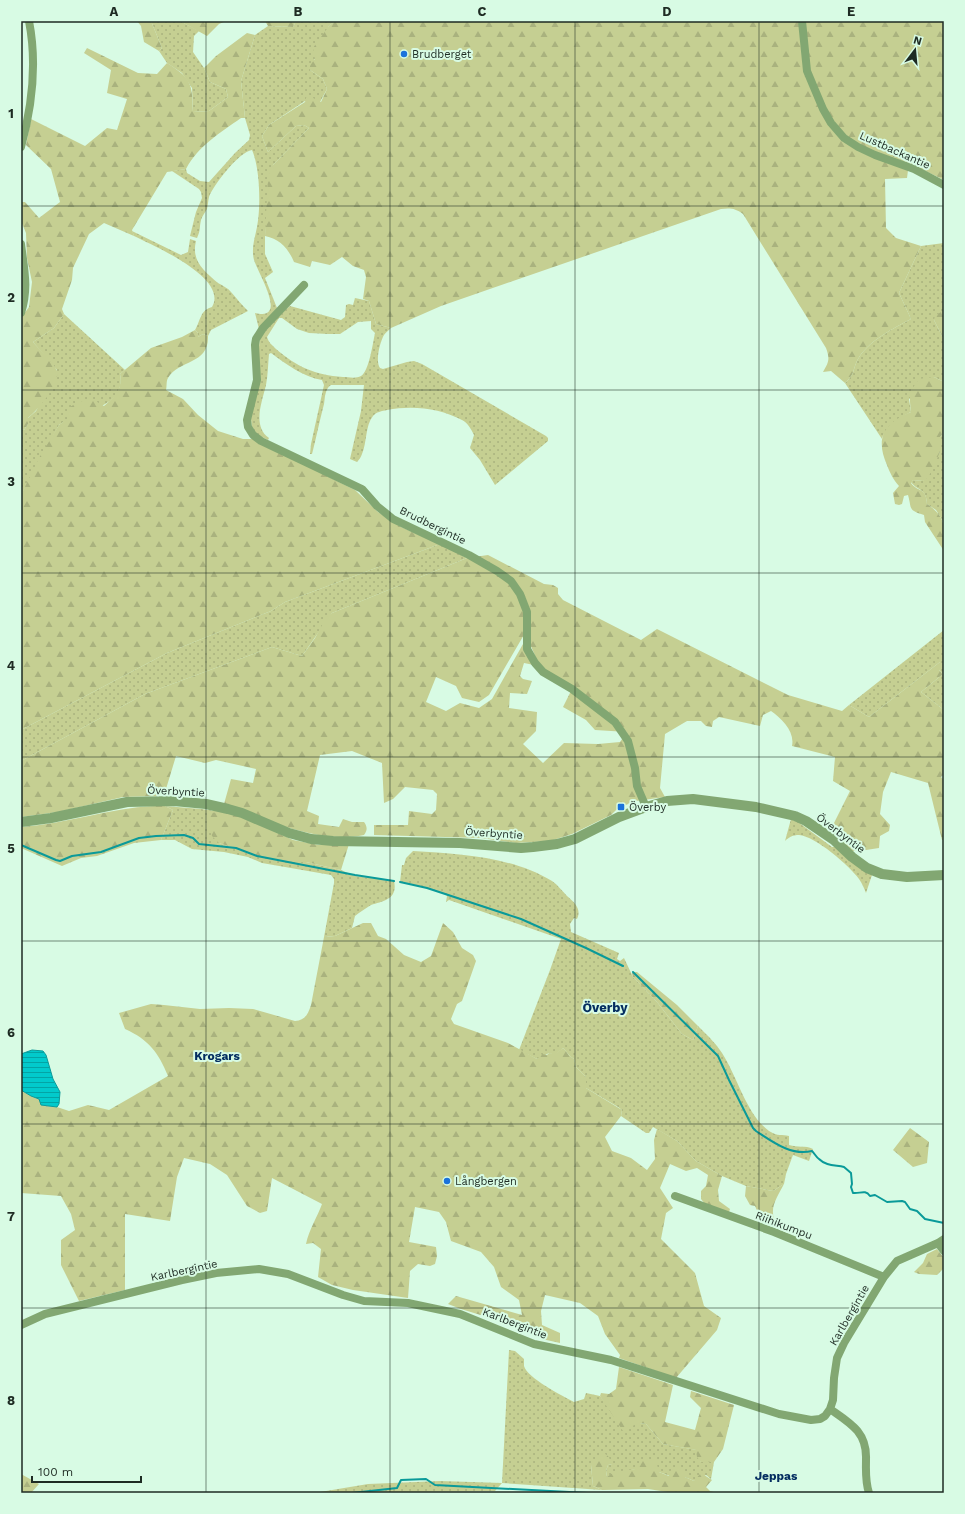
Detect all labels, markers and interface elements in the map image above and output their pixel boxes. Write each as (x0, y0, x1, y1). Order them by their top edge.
text: A (110, 4, 119, 19)
text: B (294, 4, 303, 19)
text: C (478, 4, 487, 19)
text: D (662, 4, 672, 19)
text: E (847, 4, 855, 19)
north arrow (895, 30, 935, 70)
text: N (912, 33, 923, 48)
place label: Brudberget (412, 48, 472, 61)
marker: Brudberget (399, 49, 409, 59)
text: 1 (8, 106, 14, 121)
street label: Lustbackantie (857, 129, 932, 172)
text: 2 (7, 290, 15, 305)
text: 3 (7, 474, 15, 489)
street label: Brudbergintie (397, 504, 468, 547)
text: 4 (7, 658, 16, 673)
street label: Överbyntie (147, 782, 205, 800)
place label: Överby (629, 800, 667, 814)
marker: Överby (616, 802, 626, 812)
street label: Överbyntie (814, 810, 868, 856)
street label: Överbyntie (465, 824, 523, 842)
text: 5 (7, 841, 15, 856)
district label: Överby (583, 1000, 628, 1015)
text: 6 (7, 1025, 15, 1040)
district label: Krogars (194, 1049, 240, 1063)
place label: Långbergen (455, 1175, 517, 1188)
marker: Långbergen (442, 1176, 452, 1186)
text: 7 (7, 1209, 15, 1224)
street label: Riihikumpu (753, 1209, 814, 1242)
street label: Karlbergintie (149, 1257, 219, 1284)
street label: Karlbergintie (827, 1283, 872, 1348)
street label: Karlbergintie (481, 1305, 549, 1342)
text: 8 (7, 1393, 15, 1408)
scale bar (32, 1458, 141, 1484)
text: 100 m (38, 1465, 73, 1479)
district label: Jeppas (755, 1469, 798, 1483)

